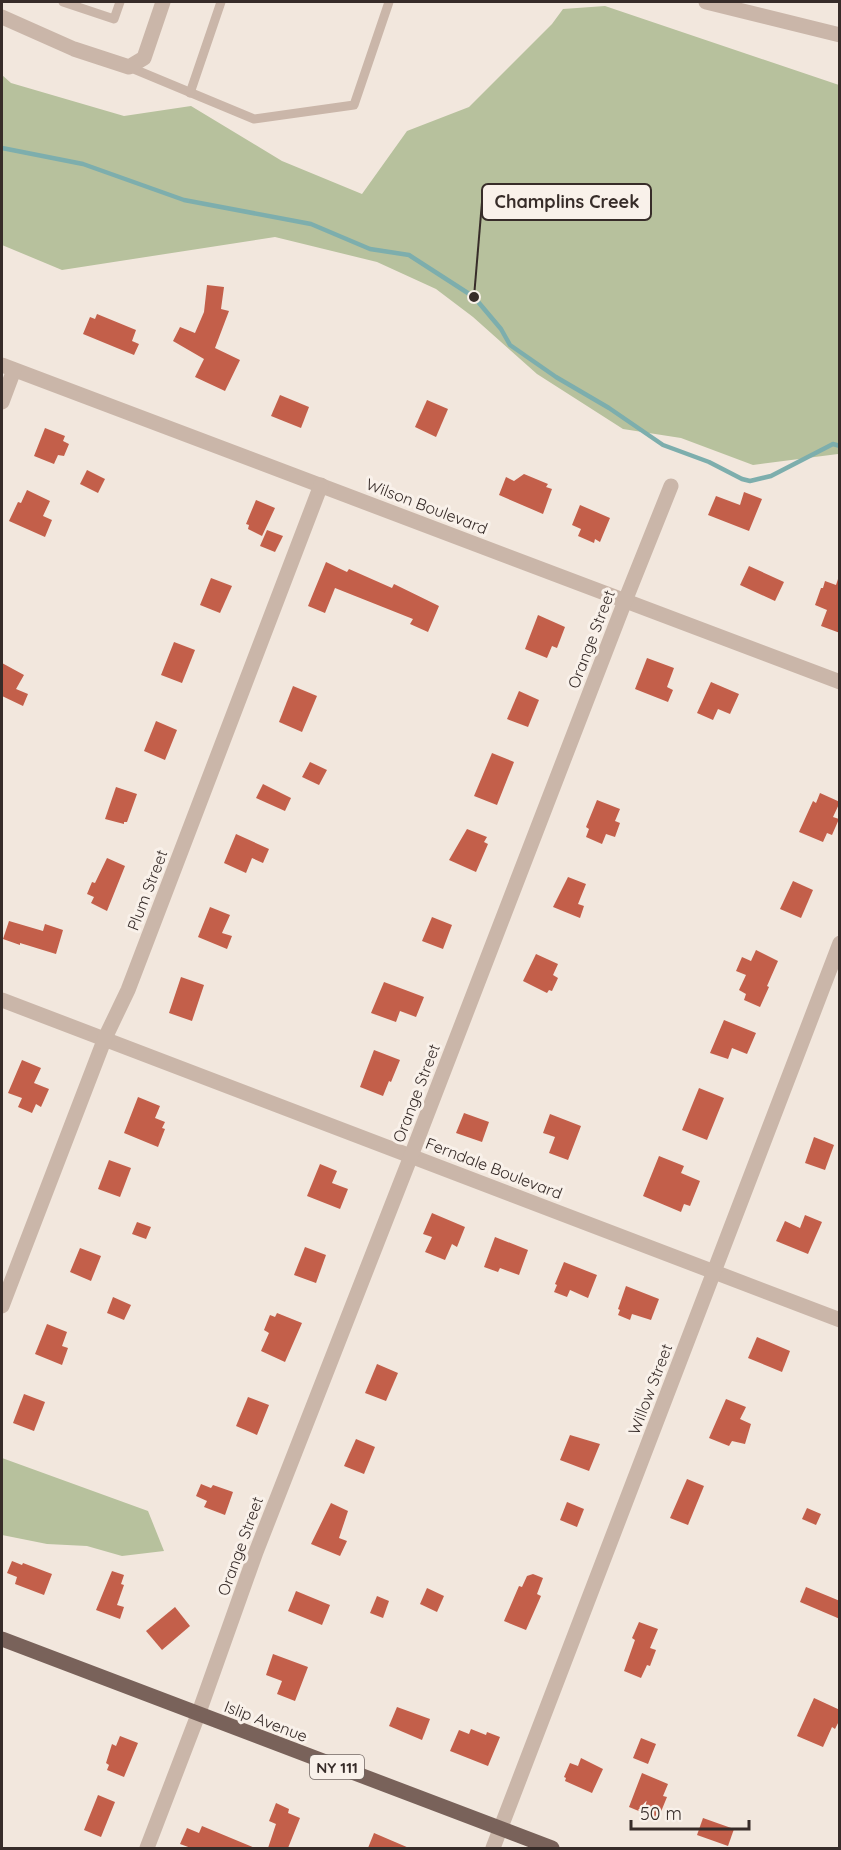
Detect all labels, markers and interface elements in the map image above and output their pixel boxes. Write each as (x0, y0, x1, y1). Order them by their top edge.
callout: Champlins Creek (482, 184, 651, 220)
text: Champlins Creek (495, 190, 639, 213)
street label: Wilson Boulevard (363, 474, 491, 538)
street label: Orange Street (563, 587, 619, 691)
street label: Plum Street (122, 847, 172, 933)
street label: Orange Street (388, 1041, 444, 1145)
street label: Ferndale Boulevard (423, 1133, 565, 1203)
street label: Willow Street (623, 1341, 677, 1437)
street label: Orange Street (213, 1494, 267, 1598)
street label: Islip Avenue (222, 1696, 310, 1746)
road number: NY 111 (310, 1755, 364, 1779)
scale bar (631, 1793, 750, 1831)
text: 50 m (640, 1802, 682, 1825)

